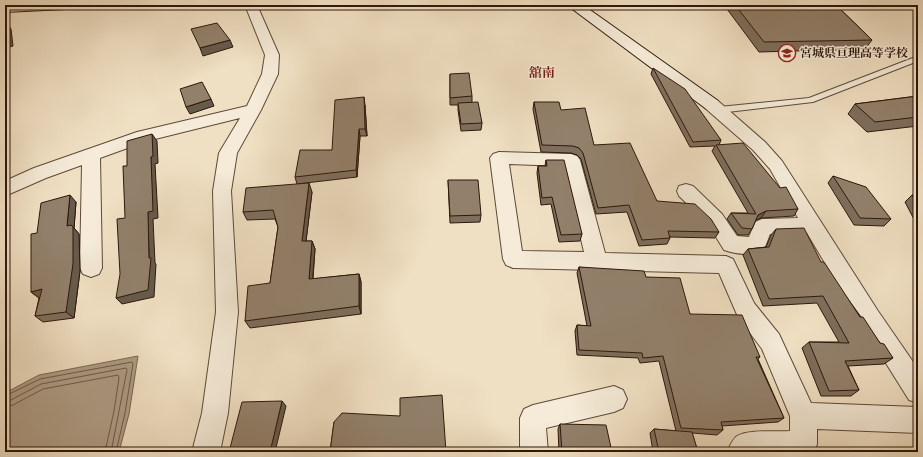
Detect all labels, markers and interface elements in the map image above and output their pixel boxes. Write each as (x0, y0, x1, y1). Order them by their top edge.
school or university icon: 宮城県亘理高等学校 (777, 43, 797, 63)
place label: 宮城県亘理高等学校 (800, 45, 908, 61)
district label: 舘南 (528, 64, 555, 81)

